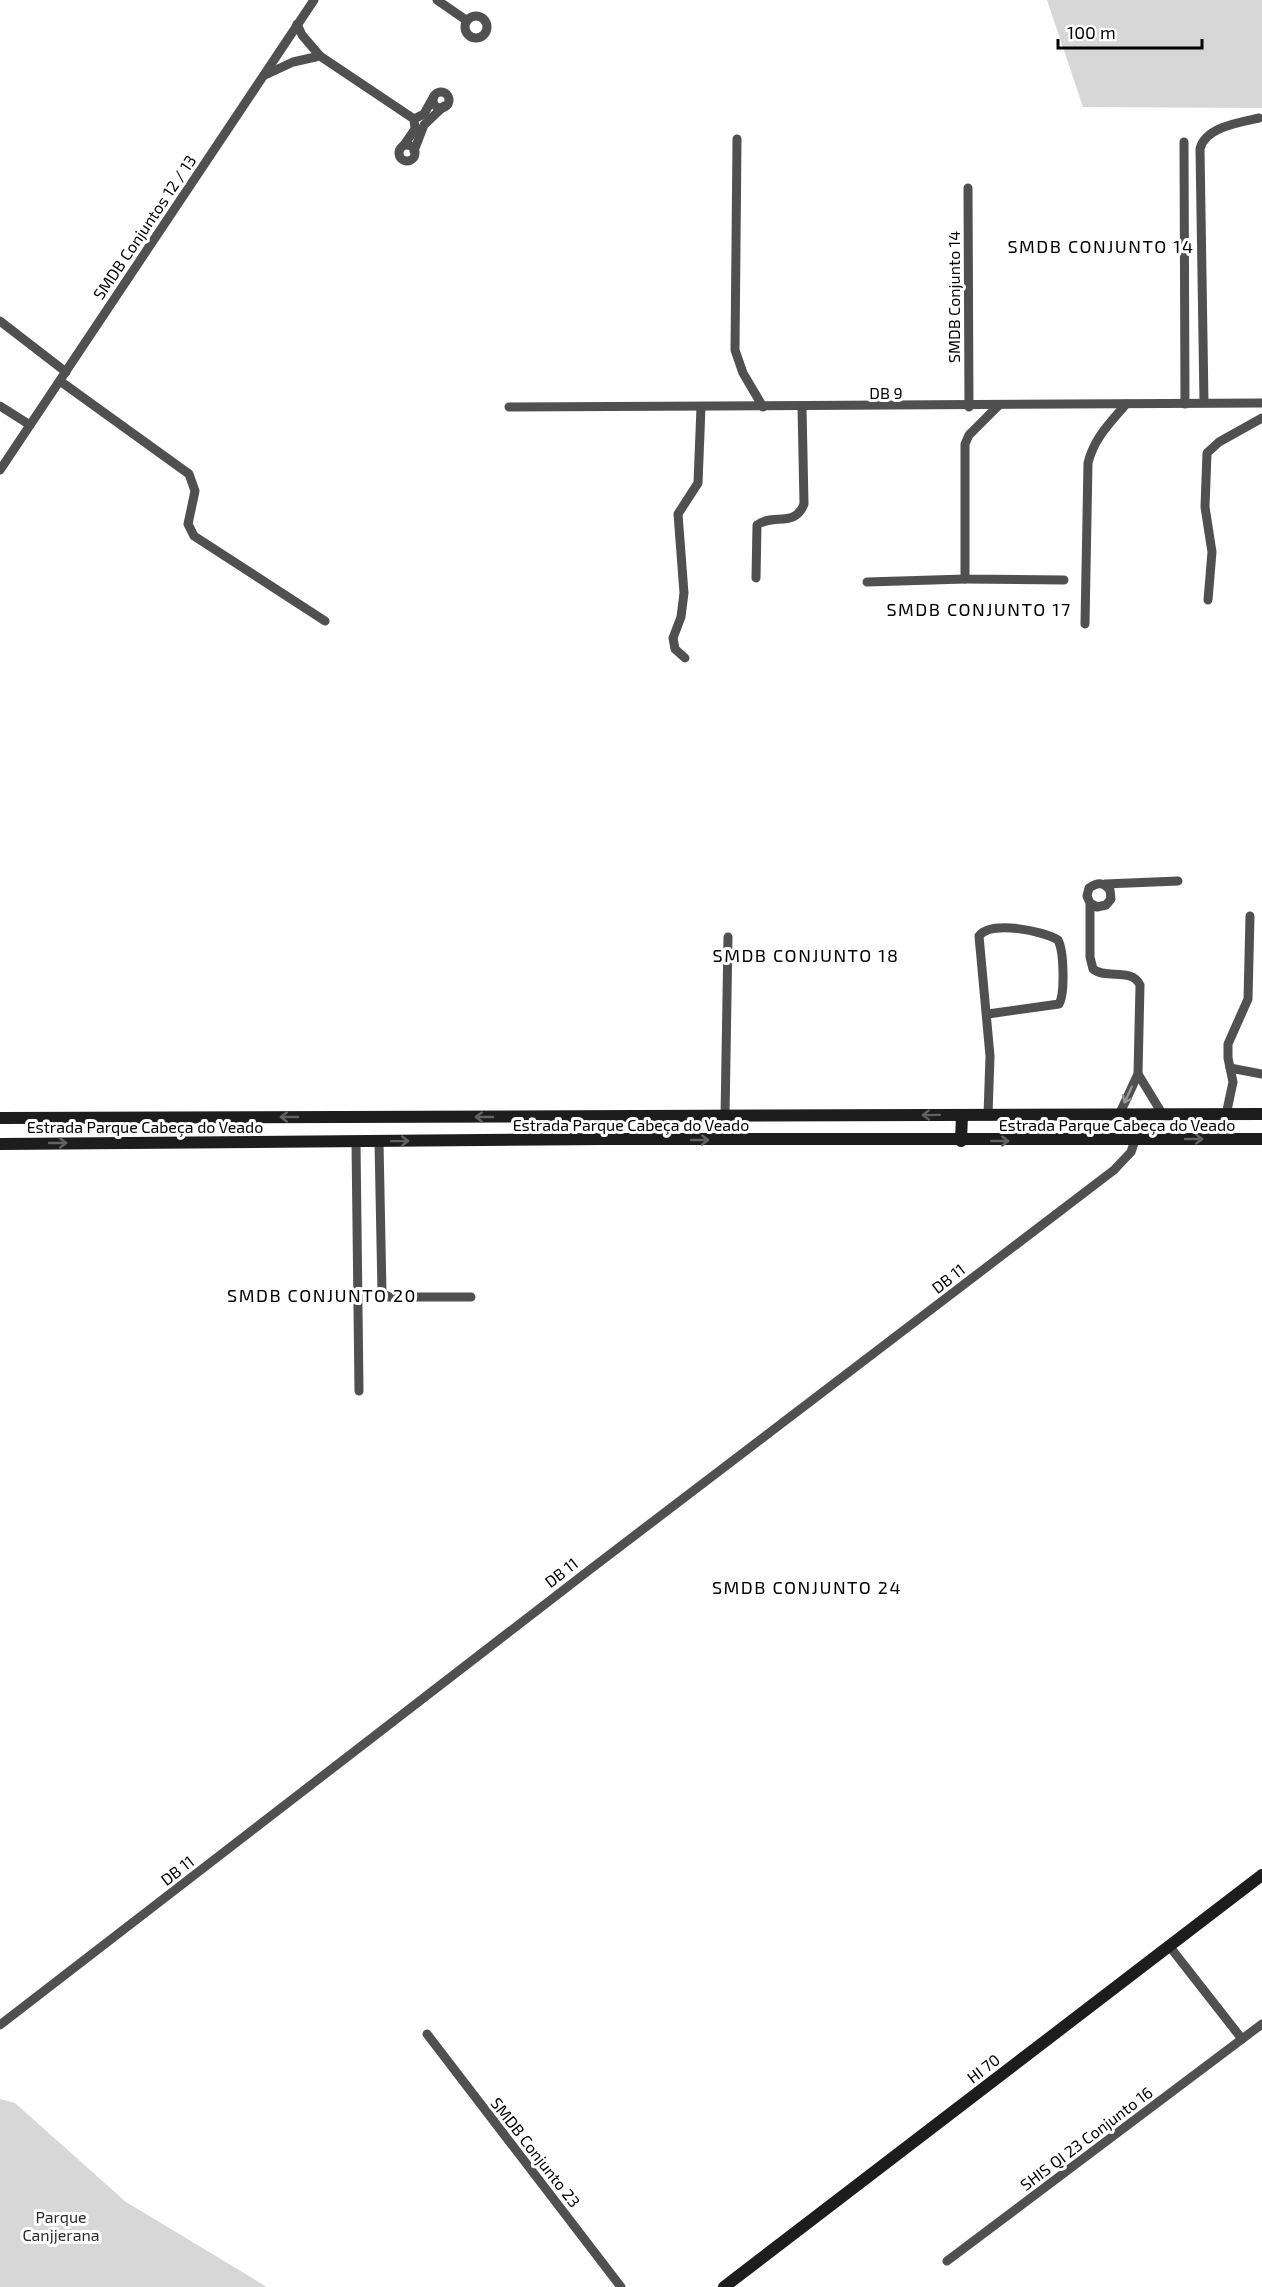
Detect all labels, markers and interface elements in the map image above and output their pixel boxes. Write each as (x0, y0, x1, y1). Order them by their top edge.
scale bar (1058, 12, 1202, 50)
text: 100 m (1067, 21, 1116, 43)
street label: SMDB Conjuntos 12 / 13 (89, 151, 200, 303)
street label: SMDB Conjunto 14 (944, 231, 964, 363)
district label: SMDB CONJUNTO 14 (1007, 235, 1195, 257)
street label: DB 9 (869, 383, 903, 402)
district label: SMDB CONJUNTO 17 (886, 598, 1072, 620)
district label: SMDB CONJUNTO 18 (713, 944, 899, 966)
one-way arrow (1122, 1085, 1134, 1103)
one-way arrow (921, 1110, 941, 1121)
one-way arrow (279, 1111, 299, 1123)
one-way arrow (474, 1111, 494, 1123)
street label: Estrada Parque Cabeça do Veado (513, 1115, 749, 1135)
street label: Estrada Parque Cabeça do Veado (999, 1115, 1235, 1135)
street label: Estrada Parque Cabeça do Veado (27, 1117, 263, 1137)
one-way arrow (1183, 1133, 1203, 1145)
one-way arrow (690, 1134, 710, 1146)
one-way arrow (390, 1135, 410, 1147)
one-way arrow (990, 1135, 1010, 1147)
one-way arrow (48, 1137, 68, 1149)
street label: DB 11 (928, 1259, 968, 1297)
district label: SMDB CONJUNTO 20 (227, 1284, 417, 1306)
street label: DB 11 (541, 1553, 581, 1591)
district label: SMDB CONJUNTO 24 (712, 1576, 902, 1598)
street label: DB 11 (157, 1851, 197, 1889)
street label: HI 70 (963, 2049, 1003, 2087)
street label: SHIS QI 23 Conjunto 16 (1016, 2082, 1156, 2195)
street label: SMDB Conjunto 23 (487, 2093, 585, 2211)
park label: Parque Canjjerana (22, 2207, 100, 2245)

